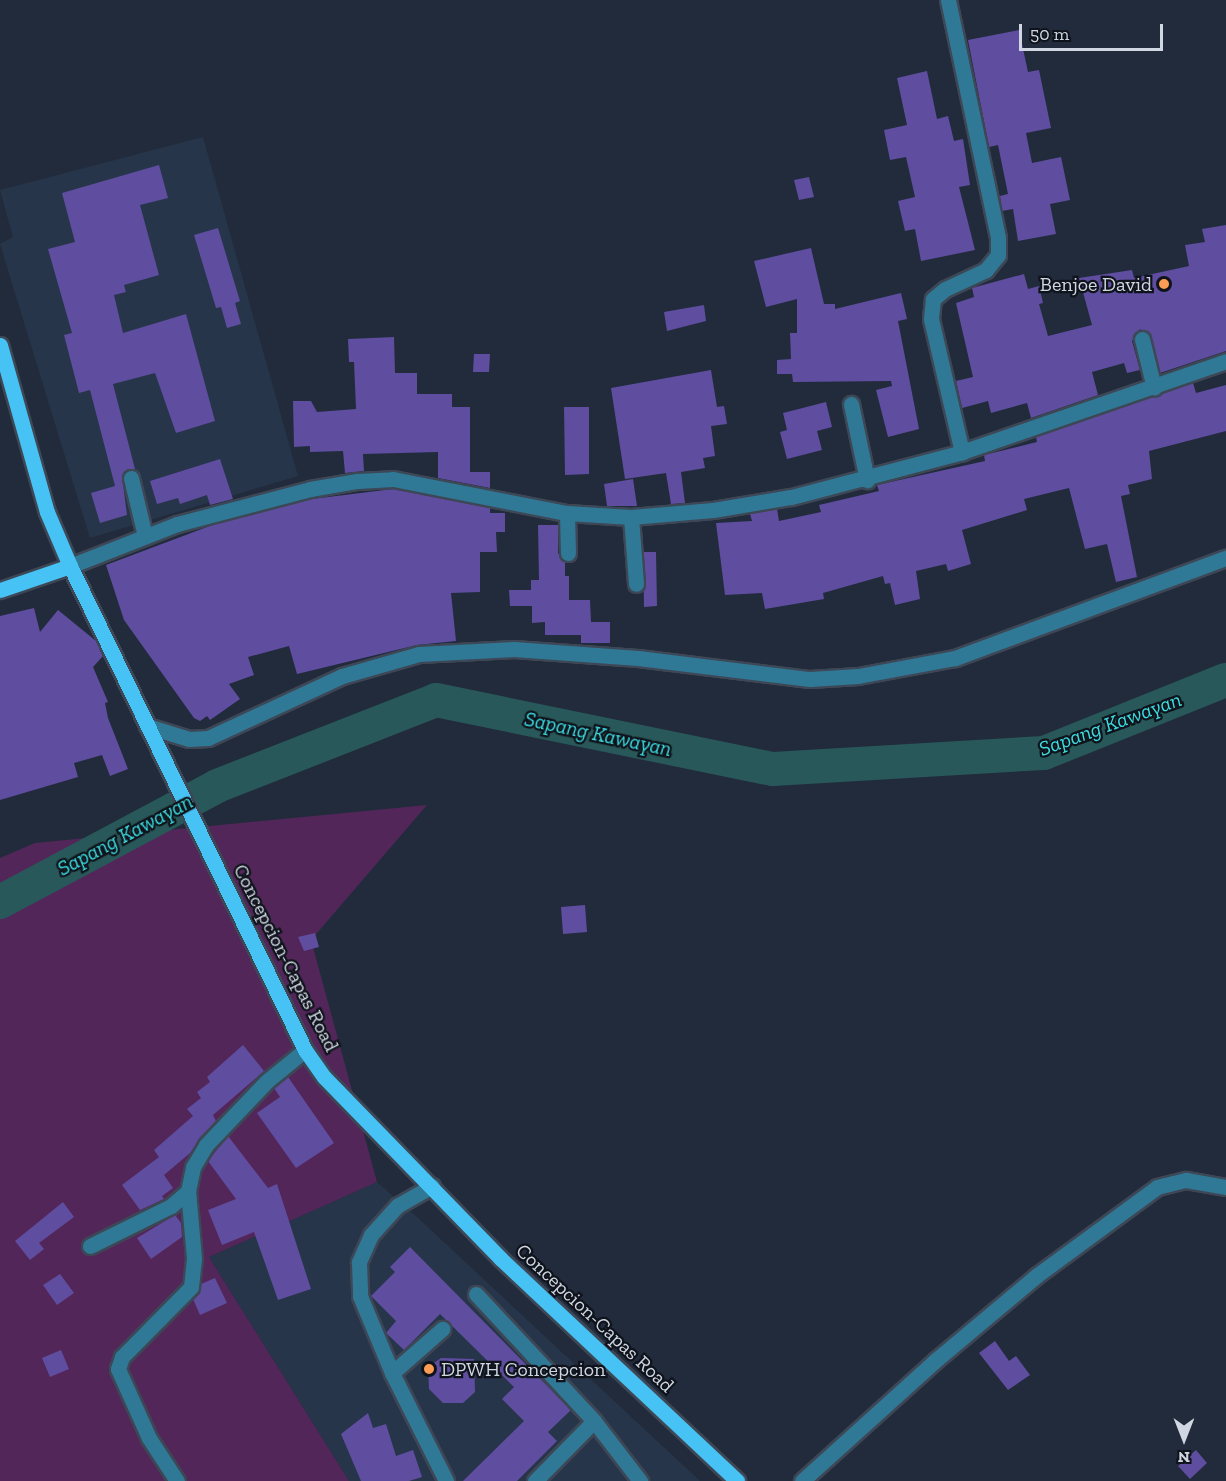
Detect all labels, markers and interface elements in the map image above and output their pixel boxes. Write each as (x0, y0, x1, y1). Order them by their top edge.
scale bar (1022, 12, 1166, 50)
text: 50 m (1030, 23, 1069, 45)
place label: Benjoe David (1040, 272, 1152, 296)
marker: Benjoe David (1157, 277, 1171, 291)
water label: Sapang Kawayan (1035, 687, 1185, 761)
water label: Sapang Kawayan (522, 706, 674, 762)
water label: Sapang Kawayan (53, 789, 197, 881)
street label: Concepcion-Capas Road (228, 860, 344, 1056)
street label: Concepcion-Capas Road (511, 1239, 679, 1397)
place label: DPWH Concepcion (441, 1357, 605, 1381)
marker: DPWH Concepcion (422, 1362, 436, 1376)
north arrow (1154, 1409, 1214, 1469)
text: N (1178, 1448, 1190, 1467)

